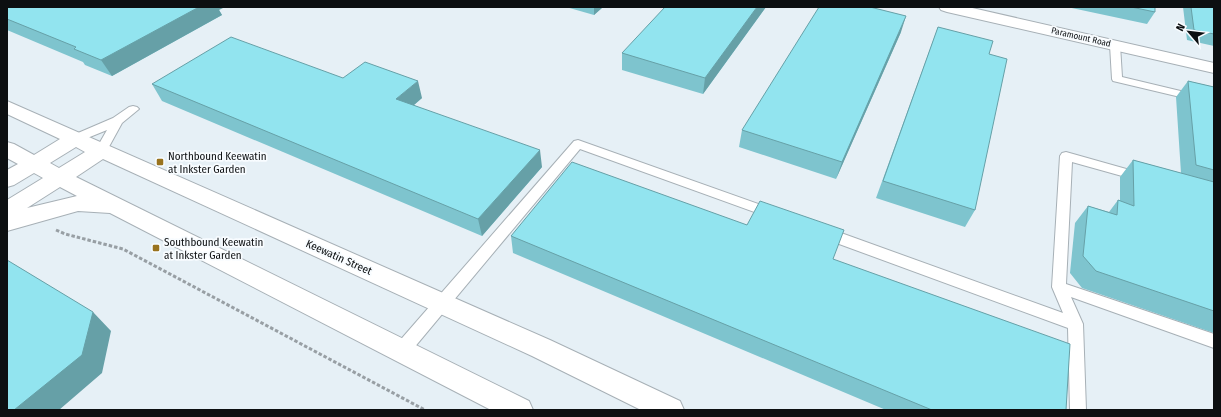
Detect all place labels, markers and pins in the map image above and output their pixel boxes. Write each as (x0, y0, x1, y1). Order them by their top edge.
place label: Northbound Keewatin at Inkster Garden (168, 150, 267, 176)
marker: Northbound Keewatin at Inkster Garden (155, 157, 165, 167)
place label: Southbound Keewatin at Inkster Garden (164, 236, 263, 262)
marker: Southbound Keewatin at Inkster Garden (151, 243, 161, 253)

